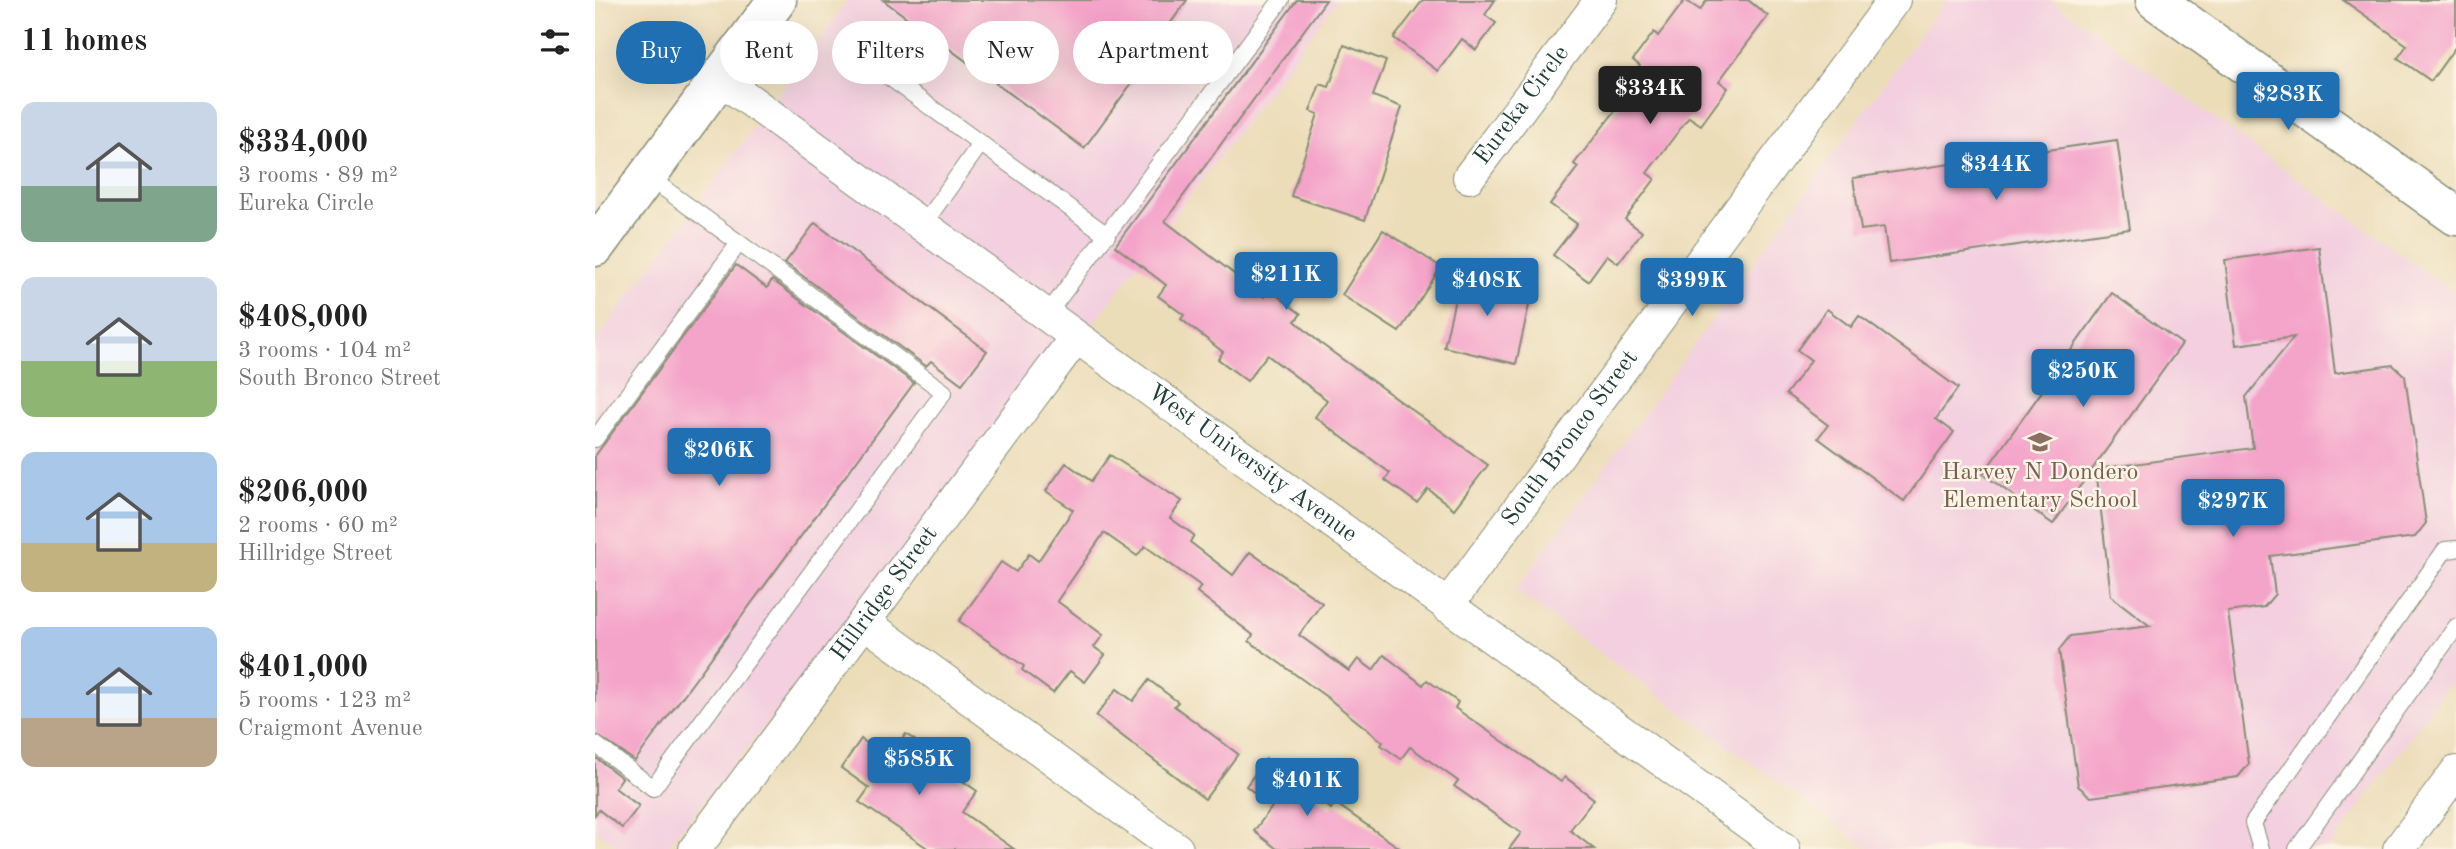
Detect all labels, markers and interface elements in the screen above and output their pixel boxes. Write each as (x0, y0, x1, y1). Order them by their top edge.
chip: Buy (616, 21, 706, 84)
chip: Rent (720, 21, 818, 84)
chip: Filters (832, 21, 949, 84)
chip: New (963, 21, 1059, 84)
chip: Apartment (1073, 21, 1233, 84)
icon: filters (536, 23, 574, 61)
text: 11 homes (21, 27, 147, 57)
street label: Eureka Circle (1470, 42, 1574, 170)
pin: $334K (1601, 66, 1699, 126)
pin: $283K (2239, 72, 2337, 132)
text: $334K (1614, 77, 1686, 100)
text: $283K (2252, 83, 2324, 106)
text: $334,000 (238, 128, 368, 158)
icon: home (77, 130, 161, 214)
pin: $344K (1947, 142, 2045, 202)
text: $344K (1960, 153, 2032, 176)
text: 3 rooms · 89 m² (238, 164, 398, 187)
text: Eureka Circle (238, 192, 374, 215)
pin: $211K (1237, 252, 1335, 312)
pin: $408K (1438, 258, 1536, 318)
pin: $399K (1643, 258, 1741, 318)
text: $211K (1250, 263, 1322, 286)
text: $408K (1451, 269, 1523, 292)
text: $399K (1656, 269, 1728, 292)
text: $408,000 (238, 303, 368, 333)
icon: home (77, 305, 161, 389)
text: 3 rooms · 104 m² (238, 339, 411, 362)
street label: South Bronco Street (1498, 346, 1643, 531)
pin: $250K (2034, 350, 2132, 409)
text: $250K (2047, 360, 2119, 383)
text: South Bronco Street (238, 367, 441, 390)
street label: West University Avenue (1143, 380, 1361, 547)
pin: $206K (670, 428, 768, 488)
school or university icon: Harvey N Dondero Elementary School (2026, 428, 2054, 456)
text: $206K (683, 439, 755, 462)
place label: Harvey N Dondero Elementary School (1942, 461, 2138, 513)
text: $206,000 (238, 478, 368, 508)
icon: home (77, 480, 161, 564)
pin: $297K (2184, 480, 2282, 539)
text: $297K (2197, 490, 2269, 513)
text: 2 rooms · 60 m² (238, 514, 398, 537)
street label: Hillridge Street (827, 522, 943, 666)
text: Hillridge Street (238, 542, 393, 565)
text: $401,000 (238, 653, 368, 683)
icon: home (77, 655, 161, 739)
text: 5 rooms · 123 m² (238, 689, 411, 712)
text: Craigmont Avenue (238, 717, 422, 740)
pin: $585K (870, 738, 968, 797)
text: $585K (883, 748, 955, 771)
pin: $401K (1258, 758, 1356, 818)
text: $401K (1271, 769, 1343, 792)

